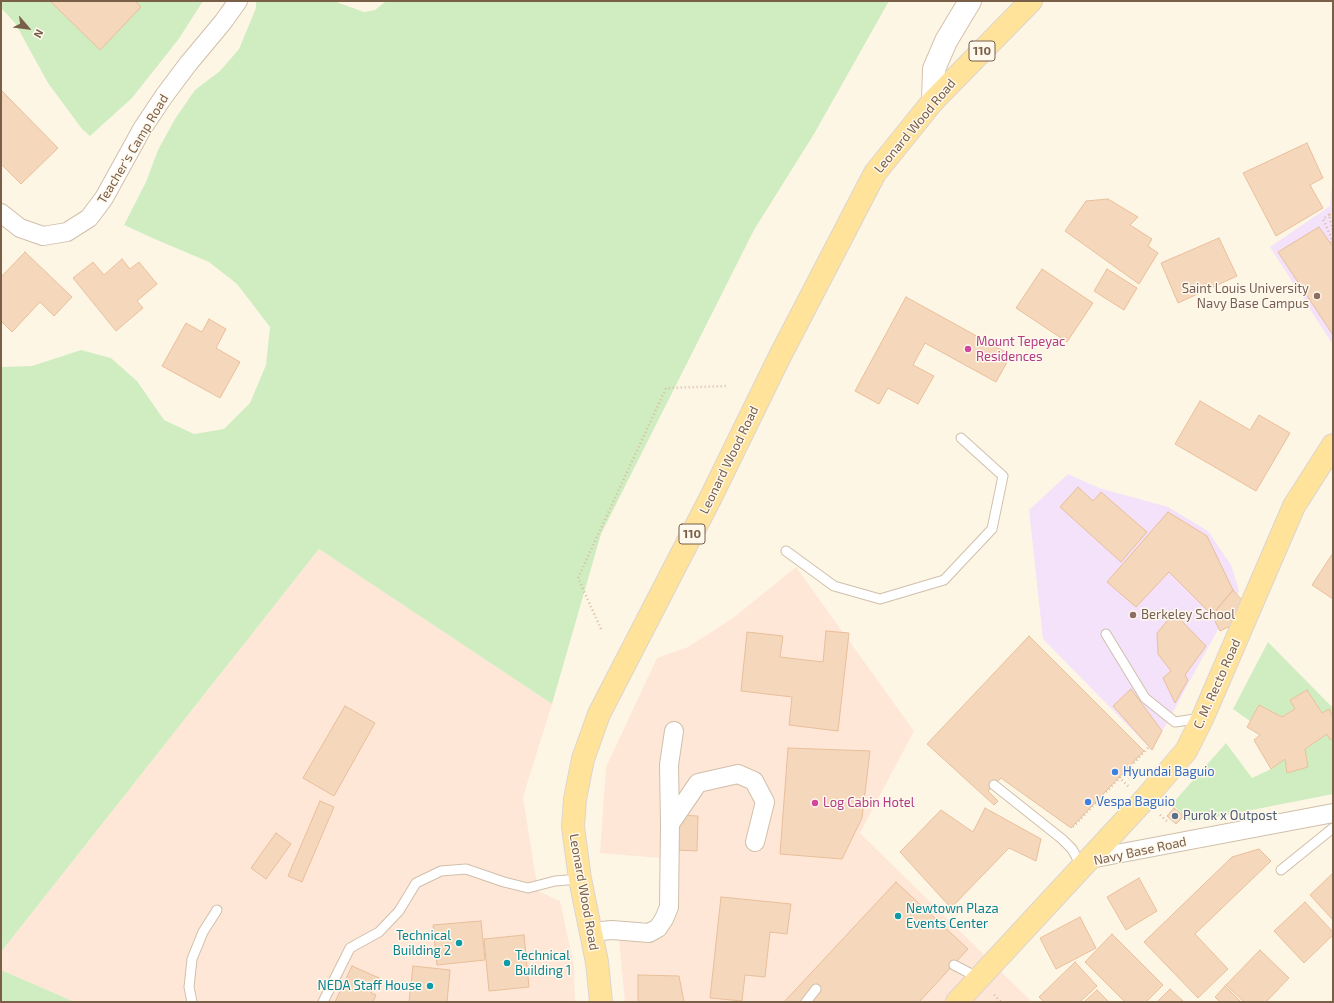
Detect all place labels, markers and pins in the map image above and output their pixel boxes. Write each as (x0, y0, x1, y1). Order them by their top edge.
place label: Saint Louis University Navy Base Campus (1182, 281, 1309, 312)
marker: Saint Louis University Navy Base Campus (1312, 291, 1322, 301)
place label: Mount Tepeyac Residences (976, 334, 1065, 365)
marker: Mount Tepeyac Residences (963, 344, 973, 354)
place label: Berkeley School (1141, 607, 1235, 623)
marker: Berkeley School (1128, 610, 1138, 620)
place label: Hyundai Baguio (1123, 764, 1215, 780)
marker: Hyundai Baguio (1110, 767, 1120, 777)
place label: Vespa Baguio (1096, 794, 1175, 810)
place label: Log Cabin Hotel (823, 795, 915, 811)
marker: Vespa Baguio (1083, 797, 1093, 807)
marker: Log Cabin Hotel (810, 798, 820, 808)
place label: Purok x Outpost (1183, 808, 1277, 824)
marker: Purok x Outpost (1170, 811, 1180, 821)
place label: Newtown Plaza Events Center (906, 901, 999, 932)
marker: Newtown Plaza Events Center (893, 911, 903, 921)
place label: Technical Building 2 (393, 928, 451, 959)
marker: Technical Building 2 (454, 938, 464, 948)
place label: Technical Building 1 (515, 948, 571, 979)
marker: Technical Building 1 (502, 958, 512, 968)
place label: NEDA Staff House (317, 978, 422, 994)
marker: NEDA Staff House (425, 981, 435, 991)

